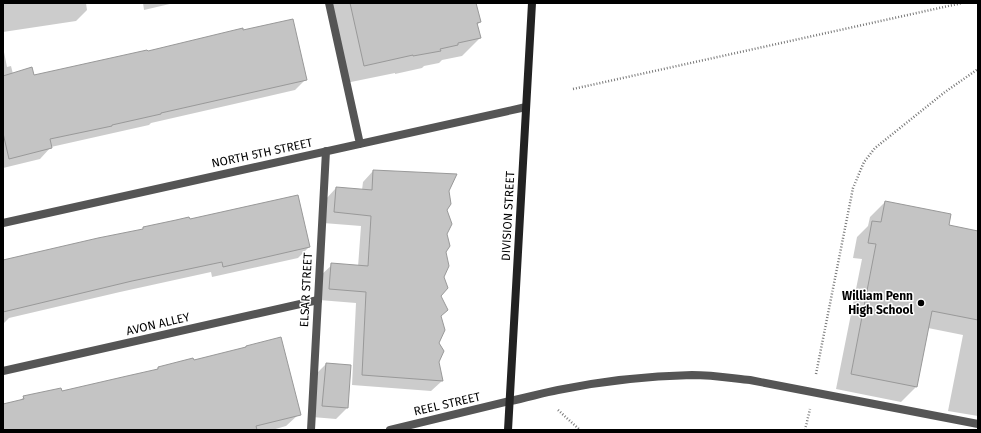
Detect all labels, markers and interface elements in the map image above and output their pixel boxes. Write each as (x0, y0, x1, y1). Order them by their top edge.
street label: NORTH 5TH STREET (210, 135, 315, 171)
street label: DIVISION STREET (499, 170, 517, 261)
street label: ELSAR STREET (297, 251, 315, 328)
place label: William Penn High School (842, 289, 913, 317)
marker: William Penn High School (916, 298, 926, 308)
street label: AVON ALLEY (125, 310, 192, 338)
street label: REEL STREET (412, 389, 482, 418)

